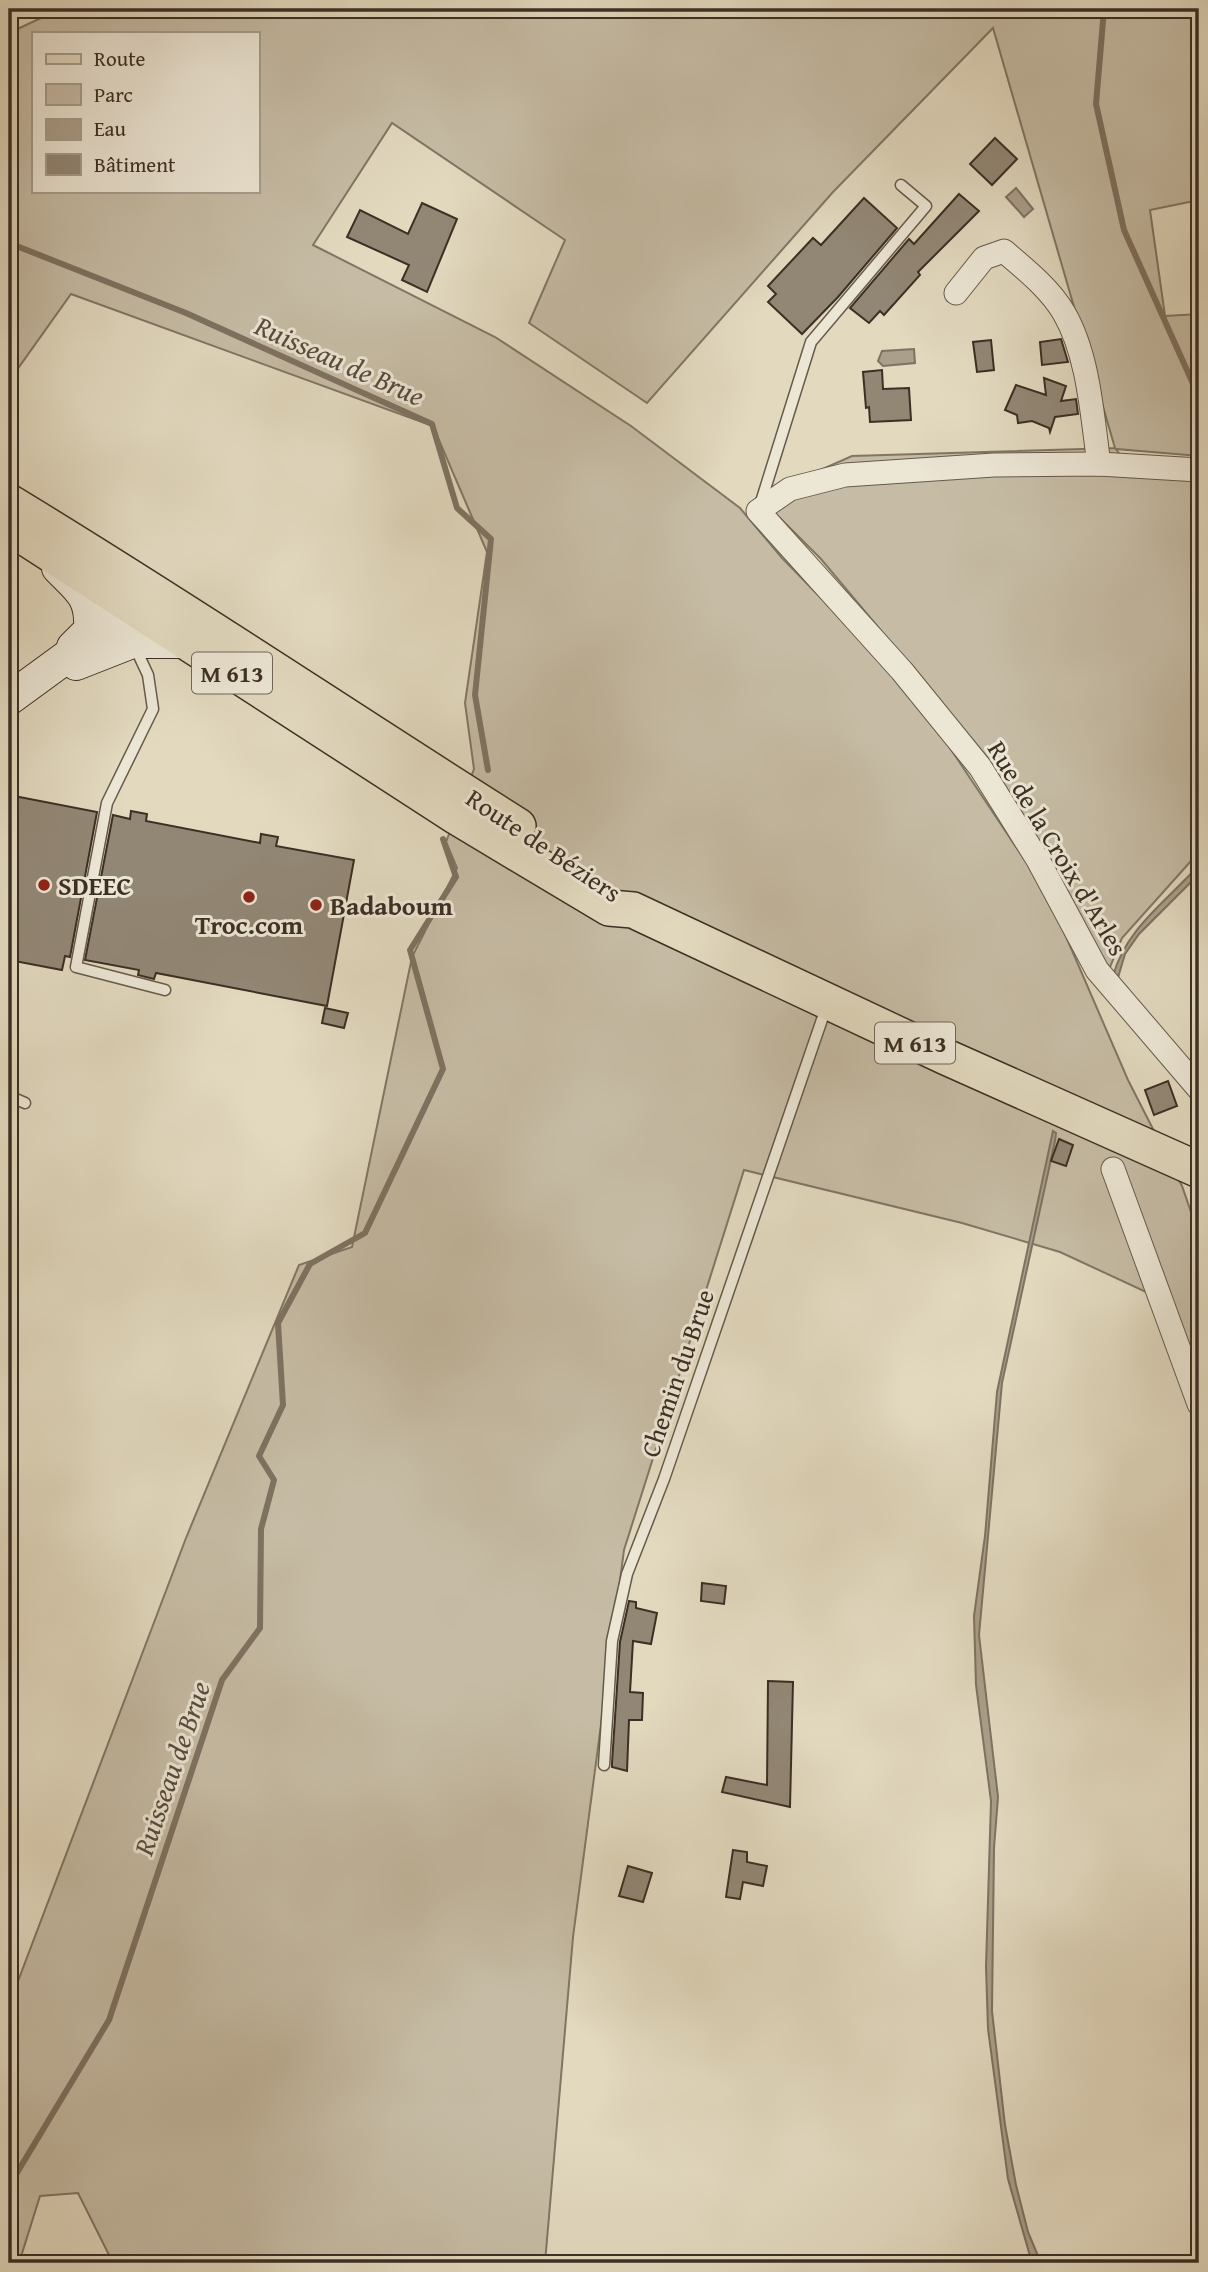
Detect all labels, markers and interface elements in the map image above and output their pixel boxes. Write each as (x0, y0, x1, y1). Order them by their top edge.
legend (32, 32, 259, 192)
text: Route (94, 43, 146, 74)
text: Parc (94, 79, 133, 110)
text: Eau (94, 113, 127, 144)
text: Bâtiment (94, 149, 176, 180)
water label: Ruisseau de Brue (248, 304, 431, 416)
road number: M 613 (192, 652, 272, 694)
street label: Rue de la Croix d'Arles (978, 733, 1138, 963)
street label: Route de Béziers (458, 778, 630, 912)
place label: SDEEC (58, 866, 131, 905)
marker: SDEEC (36, 877, 52, 893)
place label: Badaboum (330, 886, 454, 925)
marker: Troc.com (241, 889, 257, 905)
marker: Badaboum (308, 897, 324, 913)
place label: Troc.com (195, 905, 304, 944)
road number: M 613 (875, 1023, 955, 1064)
street label: Chemin du Brue (630, 1284, 724, 1462)
water label: Ruisseau de Brue (122, 1676, 220, 1861)

